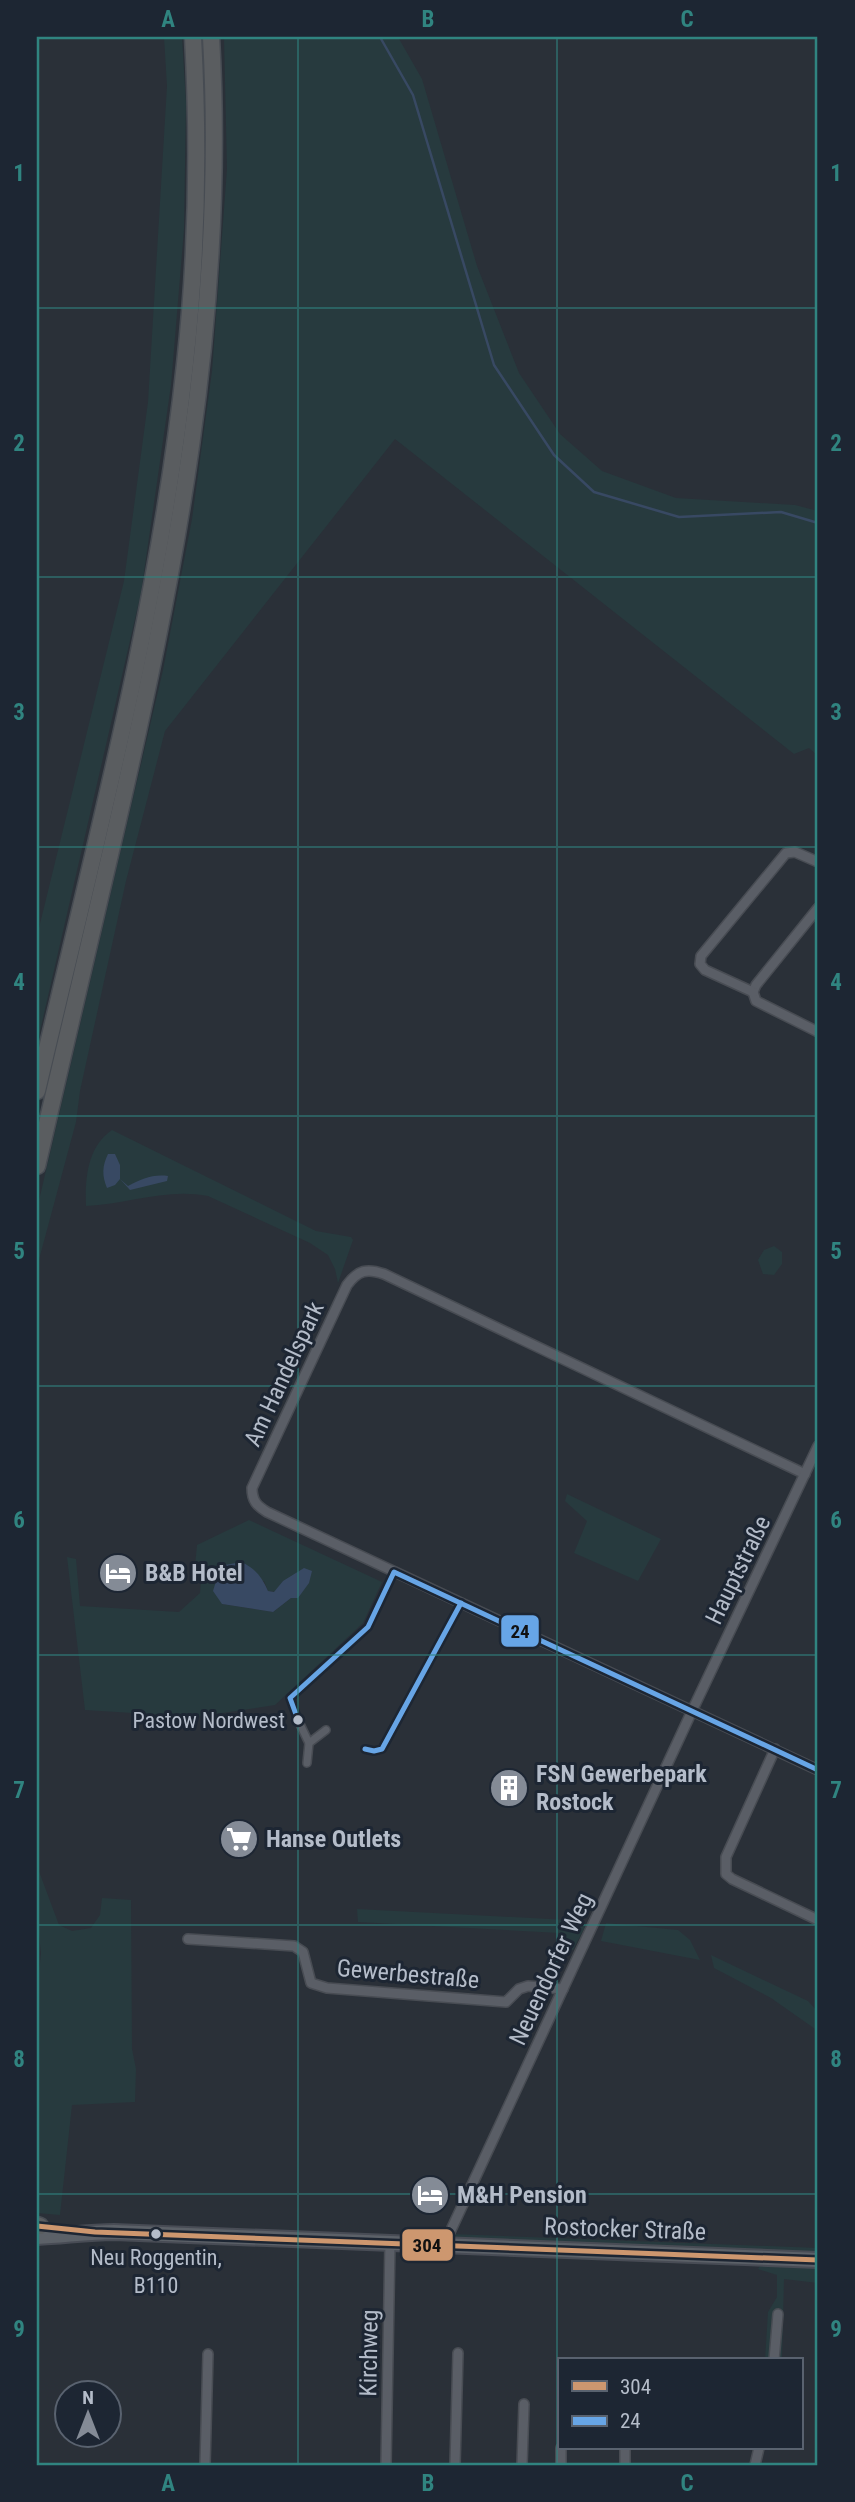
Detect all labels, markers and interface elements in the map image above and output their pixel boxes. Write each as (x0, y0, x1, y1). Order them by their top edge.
text: A (161, 6, 175, 33)
text: B (422, 6, 434, 33)
text: C (680, 6, 694, 33)
text: 1 (13, 160, 25, 187)
text: 1 (830, 160, 842, 187)
text: 2 (13, 430, 25, 457)
text: 2 (830, 430, 842, 457)
text: 3 (13, 699, 25, 726)
text: 3 (830, 699, 842, 726)
text: 4 (13, 969, 25, 996)
text: 4 (830, 969, 842, 996)
text: 5 (13, 1238, 25, 1265)
text: 5 (830, 1238, 842, 1265)
street label: Am Handelspark (238, 1297, 330, 1451)
text: 6 (13, 1507, 25, 1534)
text: 6 (830, 1507, 842, 1534)
street label: Hauptstraße (700, 1511, 776, 1629)
hotel icon: B&B Hotel (97, 1552, 139, 1594)
place label: B&B Hotel (145, 1559, 243, 1587)
line badge: 24 (500, 1614, 540, 1648)
text: 24 (510, 1620, 530, 1643)
place label: Pastow Nordwest (132, 1708, 285, 1733)
marker: Pastow Nordwest (291, 1713, 305, 1727)
place label: FSN Gewerbepark Rostock (536, 1760, 707, 1816)
building icon: FSN Gewerbepark Rostock (488, 1767, 530, 1809)
text: 7 (13, 1777, 25, 1804)
text: 7 (830, 1777, 842, 1804)
supermarket icon: Hanse Outlets (218, 1818, 260, 1860)
place label: Hanse Outlets (266, 1825, 401, 1853)
street label: Neuendorfer Weg (504, 1889, 598, 2049)
street label: Gewerbestraße (336, 1954, 480, 1994)
text: 8 (13, 2046, 25, 2073)
text: 8 (830, 2046, 842, 2073)
hotel icon: M&H Pension (409, 2174, 451, 2216)
place label: M&H Pension (457, 2181, 587, 2209)
street label: Rostocker Straße (544, 2212, 706, 2246)
marker: Neu Roggentin, B110 (149, 2227, 163, 2241)
line badge: 304 (401, 2228, 454, 2262)
text: 304 (413, 2234, 441, 2257)
place label: Neu Roggentin, B110 (90, 2245, 222, 2298)
street label: Kirchweg (354, 2309, 384, 2397)
text: 9 (13, 2316, 25, 2343)
text: 9 (830, 2316, 842, 2343)
legend (558, 2358, 802, 2450)
text: 304 (620, 2375, 651, 2399)
north arrow (52, 2380, 122, 2450)
text: N (82, 2386, 94, 2409)
text: 24 (620, 2409, 641, 2433)
text: A (161, 2470, 175, 2497)
text: B (422, 2470, 434, 2497)
text: C (680, 2470, 694, 2497)

